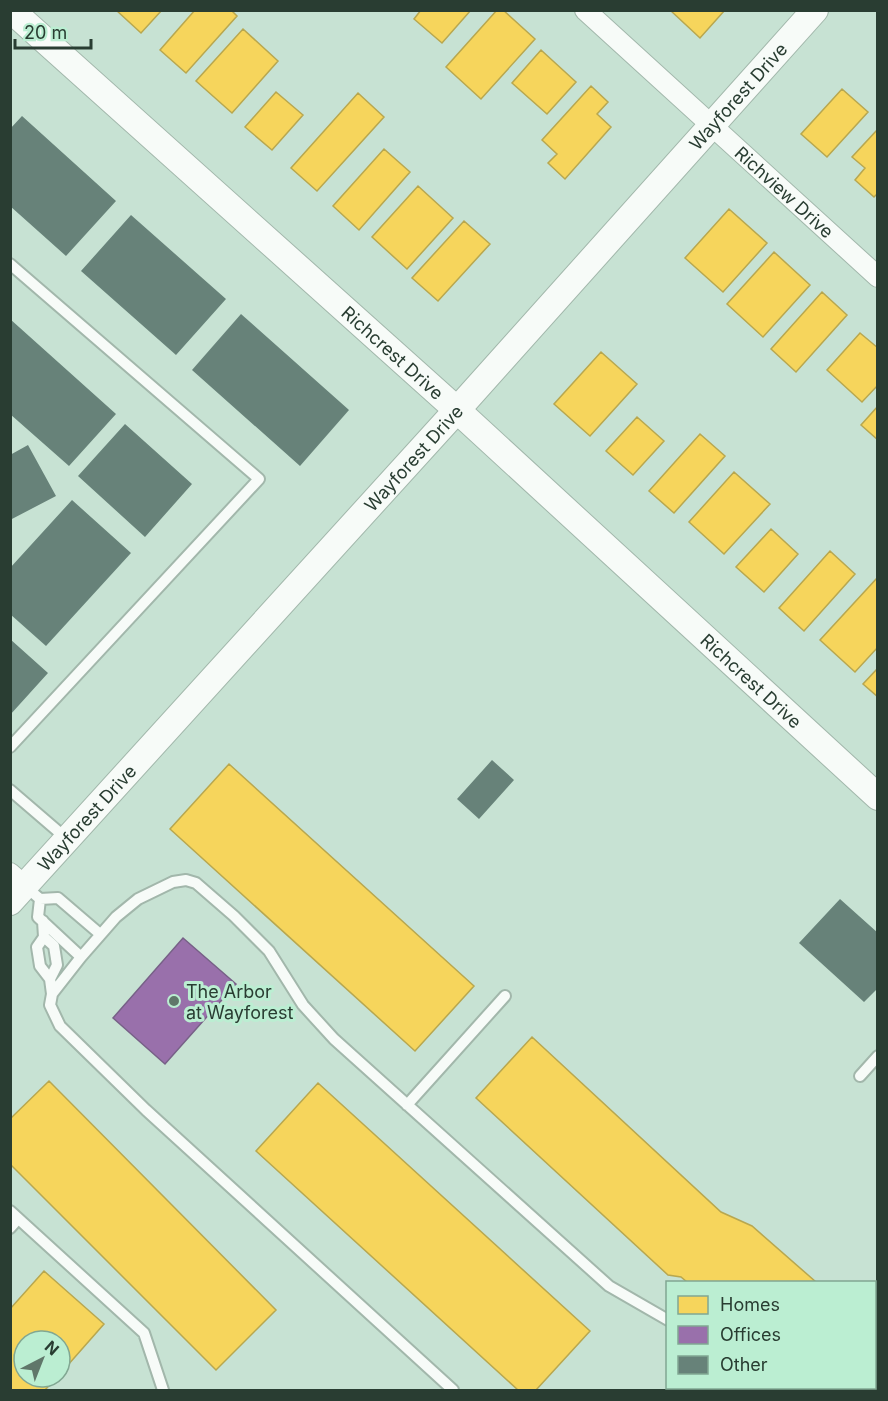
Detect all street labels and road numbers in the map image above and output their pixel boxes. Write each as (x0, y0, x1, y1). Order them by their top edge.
street label: Wayforest Drive (685, 38, 791, 154)
street label: Richview Drive (731, 142, 838, 242)
street label: Richcrest Drive (338, 302, 448, 404)
street label: Wayforest Drive (360, 400, 467, 515)
street label: Richcrest Drive (697, 629, 806, 732)
street label: Wayforest Drive (33, 760, 140, 875)

